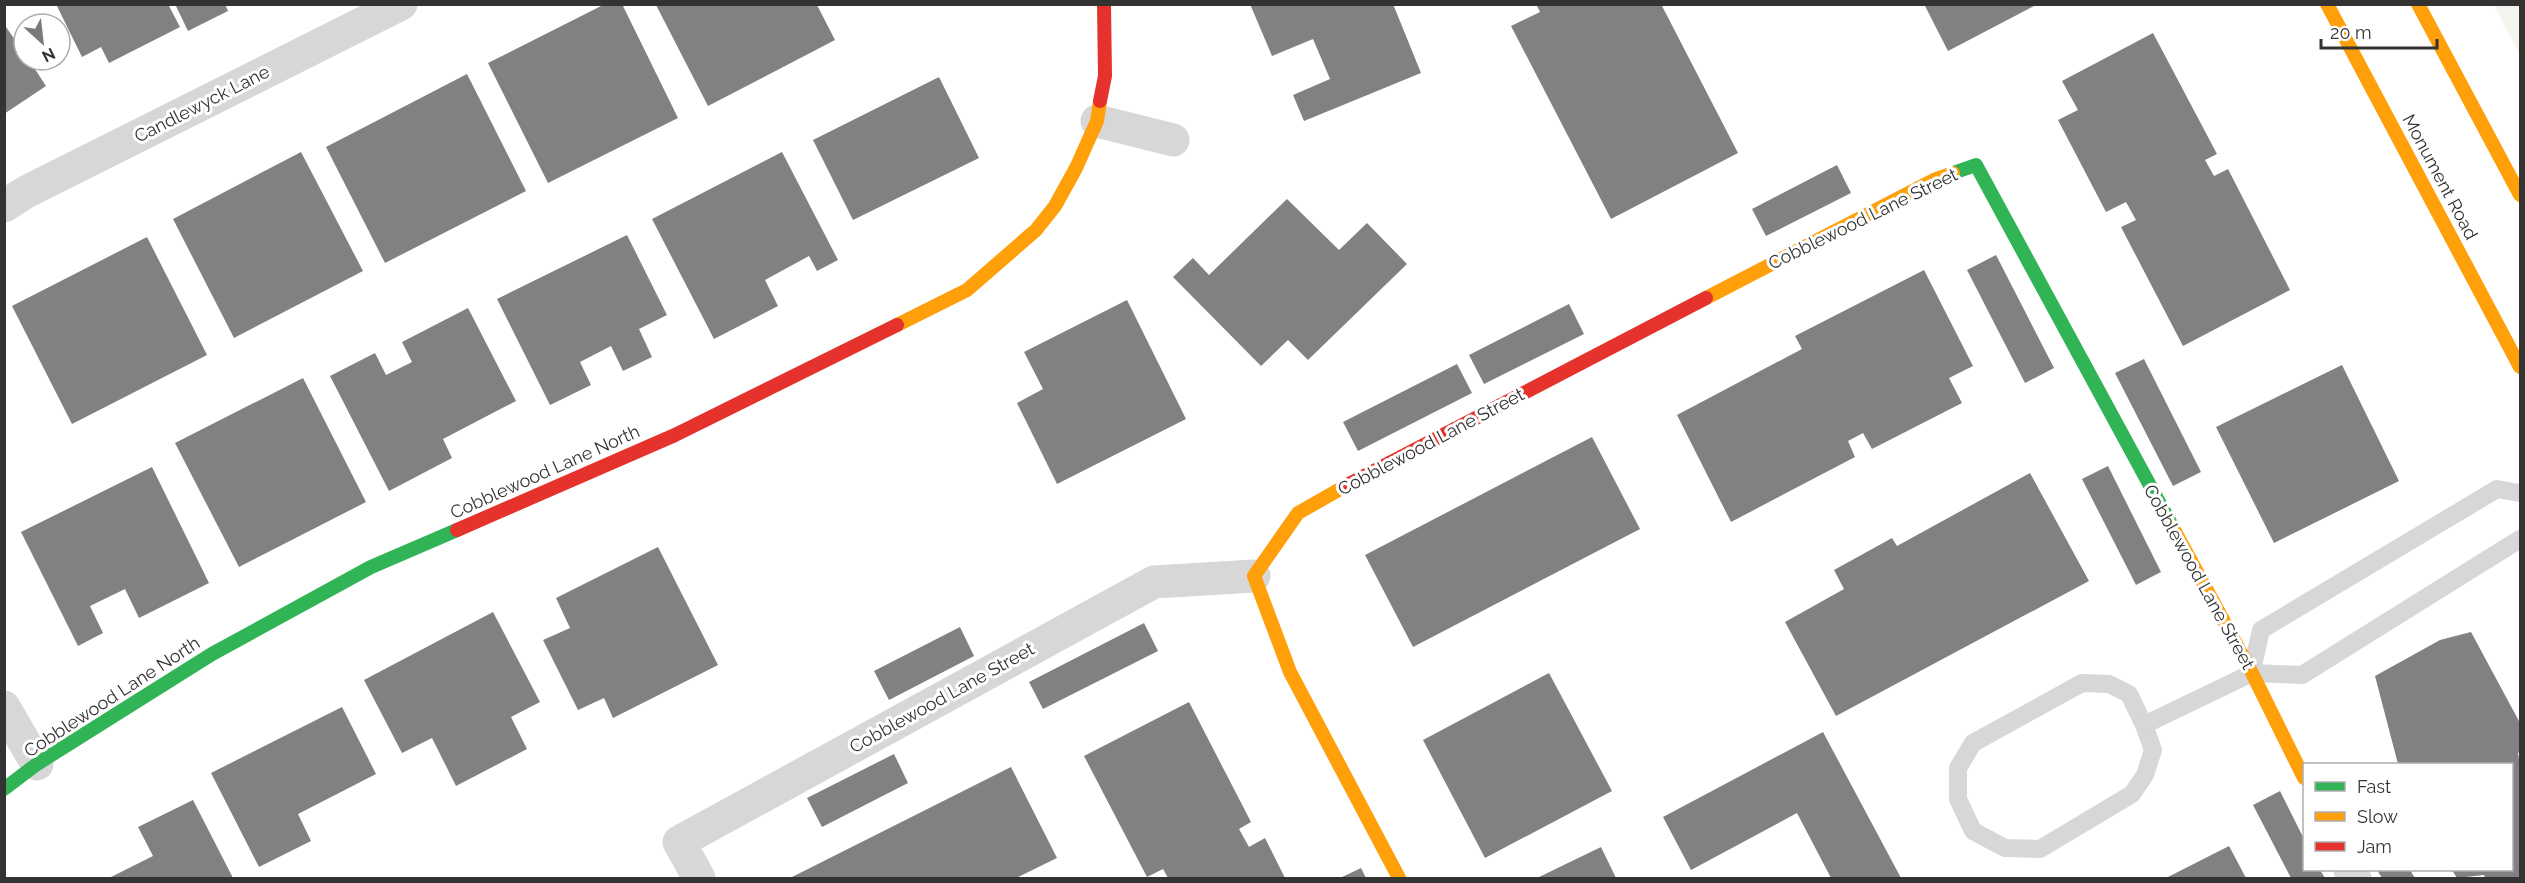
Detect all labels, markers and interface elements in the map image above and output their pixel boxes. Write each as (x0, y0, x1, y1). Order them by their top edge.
north arrow (12, 12, 72, 72)
scale bar (2321, 12, 2436, 50)
text: 20 m (2330, 22, 2372, 43)
text: N (39, 44, 58, 66)
street label: Candlewyck Lane (131, 60, 273, 147)
street label: Monument Road (2399, 111, 2482, 243)
street label: Cobblewood Lane Street (1765, 164, 1961, 274)
street label: Cobblewood Lane Street (1334, 383, 1527, 500)
street label: Cobblewood Lane North (447, 420, 643, 523)
street label: Cobblewood Lane Street (2140, 481, 2259, 673)
street label: Cobblewood Lane North (20, 632, 204, 761)
street label: Cobblewood Lane Street (846, 638, 1038, 757)
legend (2303, 763, 2513, 871)
text: Fast (2357, 776, 2391, 797)
text: Slow (2357, 806, 2398, 827)
text: Jam (2357, 836, 2392, 857)

